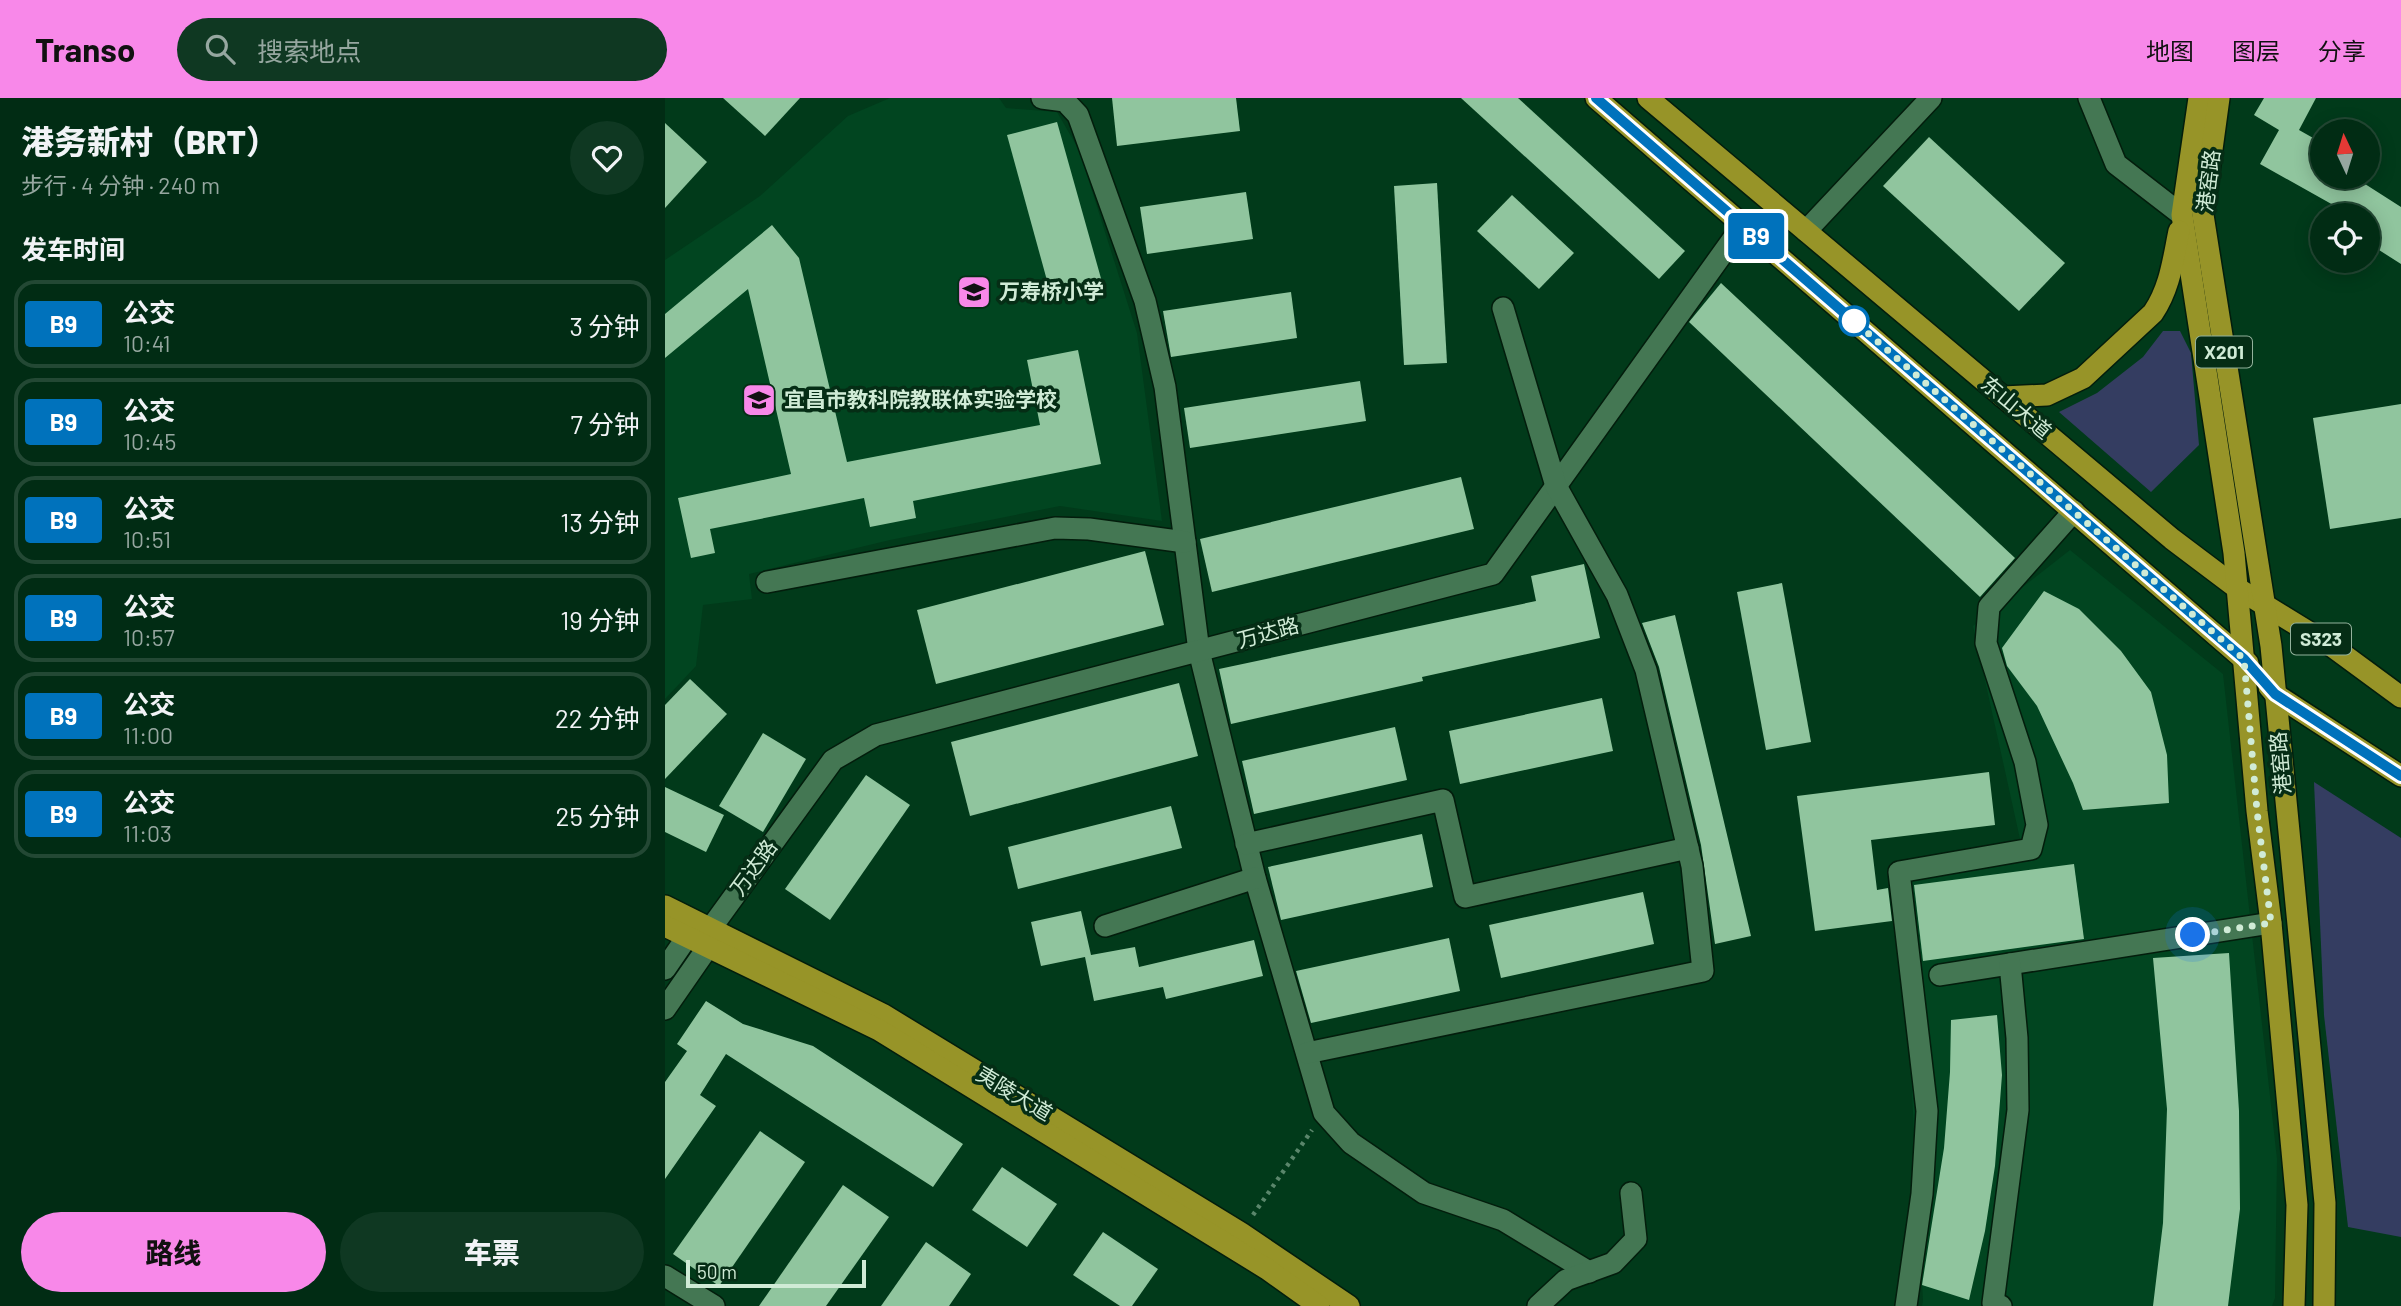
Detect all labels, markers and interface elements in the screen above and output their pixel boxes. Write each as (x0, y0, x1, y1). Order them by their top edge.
search box (177, 18, 667, 81)
text: Transo (35, 29, 135, 69)
icon: search (201, 30, 239, 68)
text: 搜索地点 (257, 35, 361, 66)
text: 地图 (2146, 36, 2194, 65)
text: 图层 (2232, 36, 2280, 65)
text: 分享 (2318, 36, 2366, 65)
north arrow (2310, 119, 2380, 189)
map controls (2310, 119, 2380, 273)
text: 港务新村（BRT） (21, 121, 279, 161)
button: heart (570, 121, 644, 195)
street label: 港窑路 (2191, 148, 2224, 214)
text: 步行 · 4 分钟 · 240 m (21, 171, 220, 199)
button: locate (2310, 203, 2380, 273)
line badge: B9 (1725, 213, 1787, 259)
text: B9 (1742, 221, 1770, 250)
text: 发车时间 (21, 233, 125, 264)
school or university icon: 万寿桥小学 (955, 273, 993, 311)
place label: 万寿桥小学 (999, 278, 1104, 303)
text: 公交 (123, 296, 175, 327)
unlabelled marker (1839, 306, 1869, 336)
text: B9 (50, 309, 77, 338)
text: 3 分钟 (569, 310, 640, 341)
text: 10:41 (123, 329, 170, 357)
road number: X201 (2196, 336, 2252, 368)
street label: 东山大道 (1977, 370, 2057, 443)
school or university icon: 宜昌市教科院教联体实验学校 (740, 381, 778, 419)
place label: 宜昌市教科院教联体实验学校 (784, 386, 1057, 411)
text: 公交 (123, 394, 175, 425)
text: B9 (50, 407, 77, 436)
text: 7 分钟 (571, 408, 640, 439)
text: 10:45 (123, 427, 176, 455)
text: 公交 (123, 492, 175, 523)
text: B9 (50, 505, 77, 534)
text: 13 分钟 (560, 506, 640, 537)
text: 10:51 (123, 525, 171, 553)
text: 公交 (123, 590, 175, 621)
text: B9 (50, 603, 77, 632)
text: 19 分钟 (560, 604, 640, 635)
street label: 万达路 (1234, 611, 1301, 652)
text: 10:57 (123, 623, 175, 651)
road number: S323 (2291, 624, 2351, 654)
text: 公交 (123, 688, 175, 719)
text: B9 (50, 701, 77, 730)
text: 22 分钟 (555, 702, 640, 733)
text: 11:00 (123, 721, 173, 749)
street label: 港窑路 (2264, 731, 2295, 796)
text: 公交 (123, 786, 175, 817)
text: B9 (50, 799, 77, 828)
text: 25 分钟 (555, 800, 640, 831)
text: 11:03 (123, 819, 172, 847)
street label: 万达路 (724, 834, 781, 900)
your location (2175, 917, 2210, 952)
street label: 夷陵大道 (972, 1060, 1057, 1125)
button: 路线 (21, 1212, 326, 1292)
button: 车票 (340, 1212, 644, 1292)
scale bar (686, 1257, 866, 1289)
text: 50 m (697, 1260, 737, 1283)

